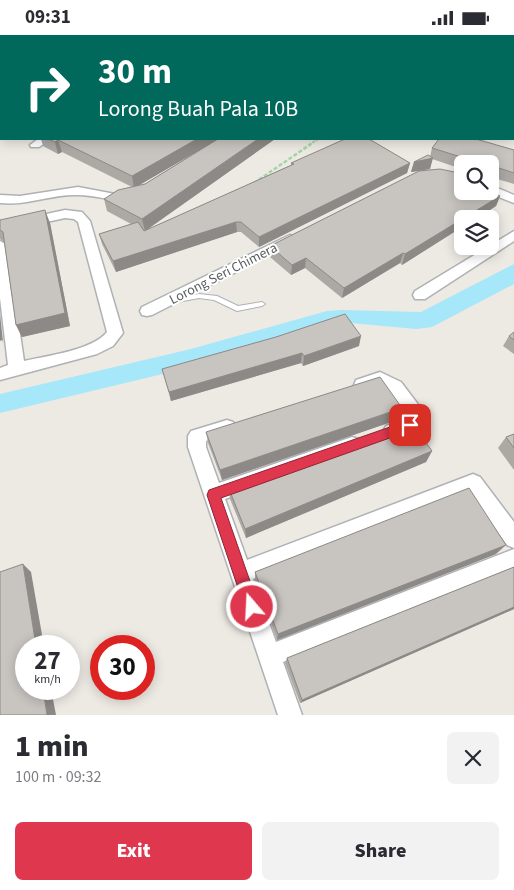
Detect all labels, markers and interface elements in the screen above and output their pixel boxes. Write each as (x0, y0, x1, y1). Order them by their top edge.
text: 09:31 (25, 4, 71, 31)
text: 30 m (98, 47, 172, 97)
icon: right (15, 55, 80, 120)
text: Lorong Buah Pala 10B (98, 93, 298, 125)
map controls (454, 155, 499, 255)
button: search (454, 155, 499, 200)
button: layers (454, 210, 499, 255)
street label: Lorong Seri Chimera (166, 238, 281, 310)
pin (389, 404, 431, 446)
icon: arrive (396, 411, 424, 439)
position arrow (225, 580, 277, 632)
speed limit sign: 30 (90, 635, 155, 700)
text: 27 (34, 643, 61, 679)
text: km/h (34, 671, 61, 688)
text: 1 min (15, 725, 89, 768)
button: close (447, 732, 499, 784)
text: 100 m · 09:32 (15, 766, 102, 788)
button: Exit (15, 822, 252, 880)
button: Share (262, 822, 499, 880)

